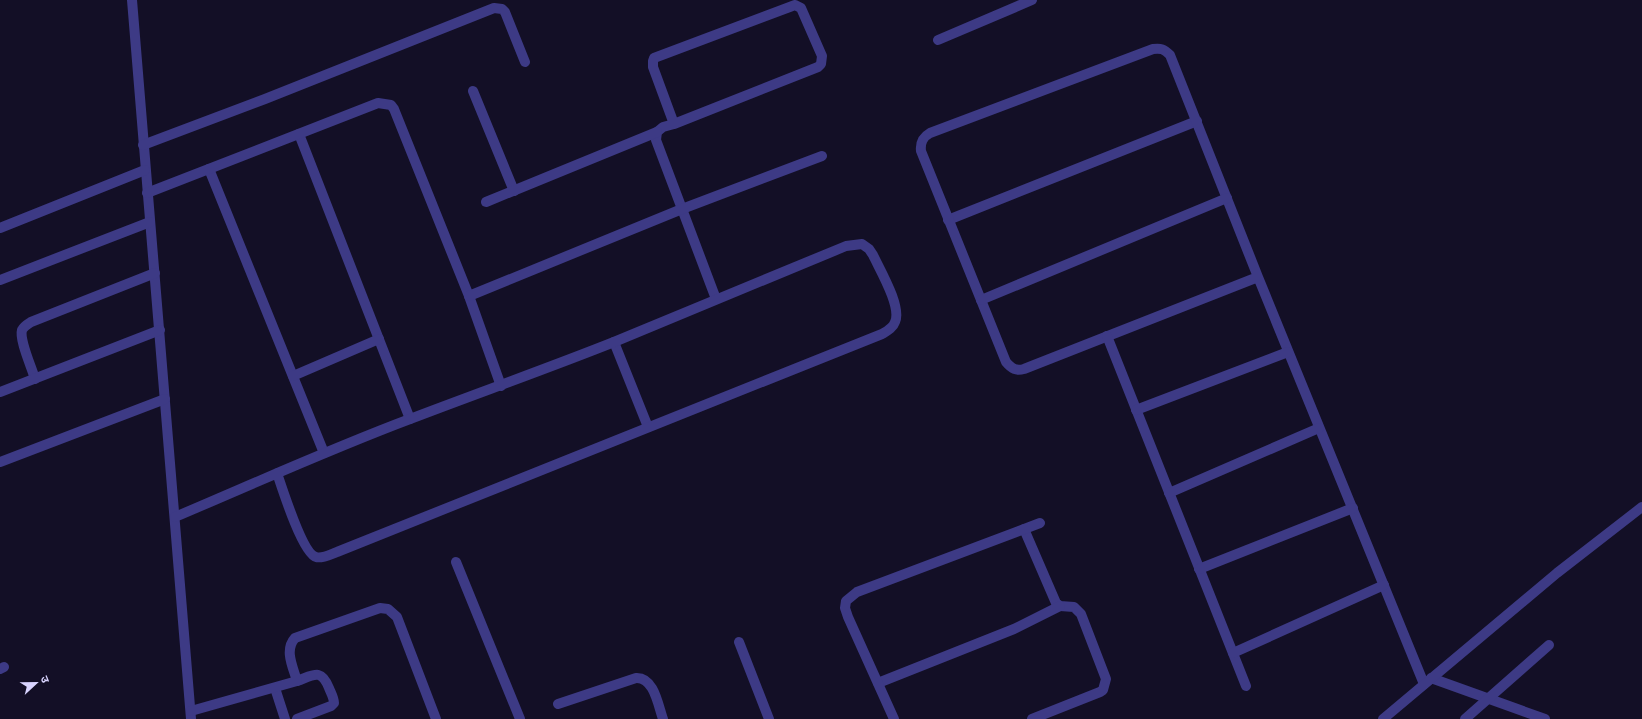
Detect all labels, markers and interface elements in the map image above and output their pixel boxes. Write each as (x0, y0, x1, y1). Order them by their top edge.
north arrow (16, 663, 56, 703)
text: उ (38, 674, 52, 685)

